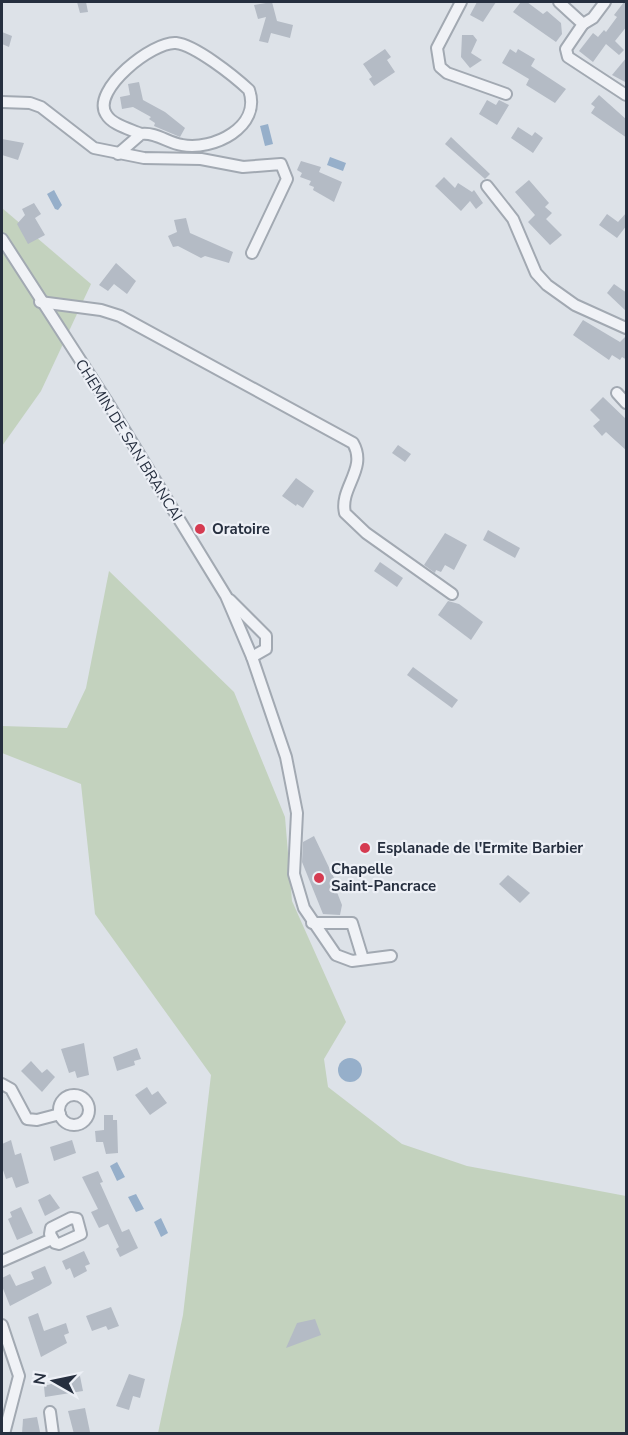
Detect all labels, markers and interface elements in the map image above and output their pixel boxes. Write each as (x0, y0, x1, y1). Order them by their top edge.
street label: CHEMIN DE SAN BRANCAI (71, 355, 187, 525)
place label: Oratoire (212, 519, 270, 539)
marker: Oratoire (193, 522, 207, 536)
place label: Esplanade de l'Ermite Barbier (377, 838, 583, 858)
marker: Esplanade de l'Ermite Barbier (358, 841, 372, 855)
place label: Chapelle Saint-Pancrace (331, 859, 436, 896)
marker: Chapelle Saint-Pancrace (312, 871, 326, 885)
north arrow (24, 1351, 84, 1411)
text: N (28, 1371, 52, 1386)

